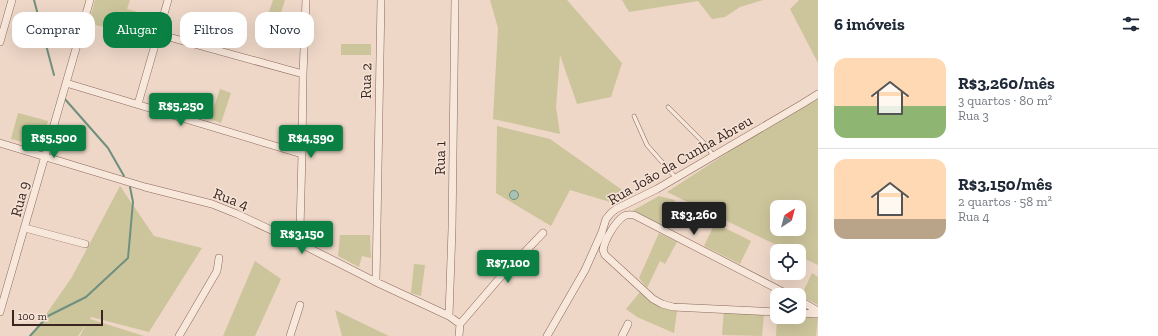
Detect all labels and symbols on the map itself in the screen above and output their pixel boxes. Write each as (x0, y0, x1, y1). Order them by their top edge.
street label: Rua 2 (357, 63, 375, 99)
pin: R$5,250 (144, 93, 218, 127)
street label: Rua João da Cunha Abreu (604, 111, 756, 209)
pin: R$5,500 (17, 125, 91, 159)
pin: R$4,590 (274, 125, 348, 159)
street label: Rua 1 (431, 141, 449, 175)
street label: Rua 9 (7, 179, 33, 219)
street label: Rua 4 (211, 184, 251, 214)
north arrow (770, 200, 806, 236)
pin: R$3,260 (657, 202, 731, 236)
pin: R$3,150 (265, 221, 339, 255)
pin: R$7,100 (471, 250, 545, 284)
scale bar (12, 308, 103, 327)

